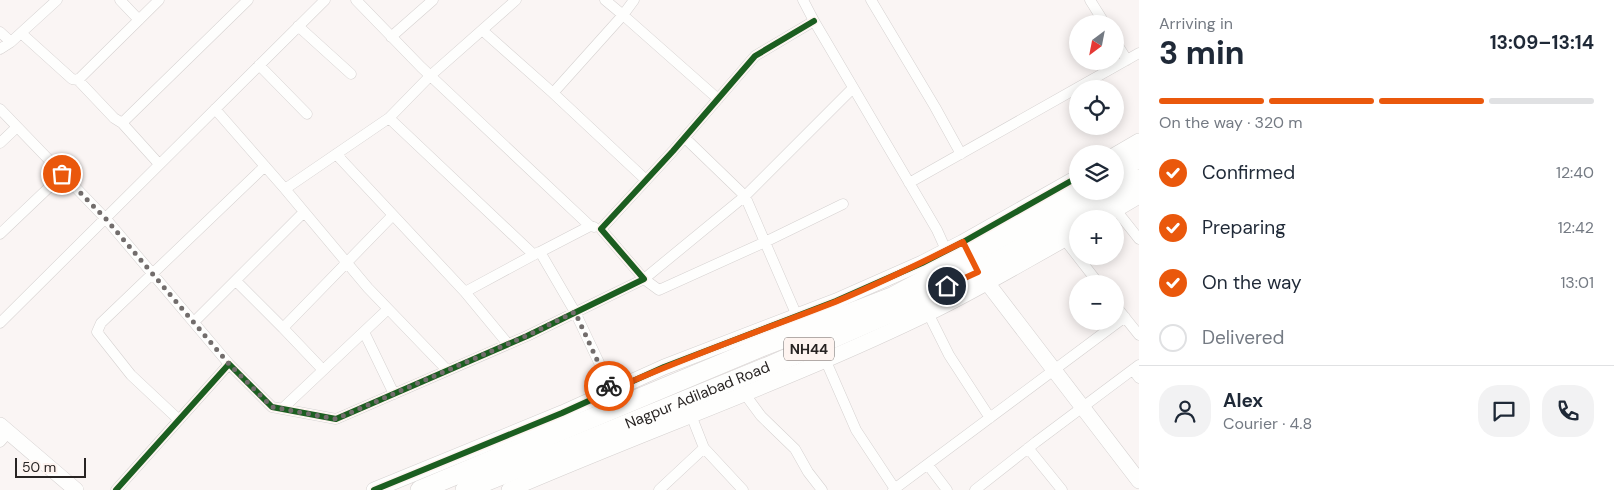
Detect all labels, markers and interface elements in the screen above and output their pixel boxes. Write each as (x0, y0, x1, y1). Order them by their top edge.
text: Arriving in (1159, 13, 1233, 34)
north arrow (1069, 15, 1124, 70)
map controls (1069, 15, 1124, 330)
text: 13:09–13:14 (1490, 30, 1594, 55)
text: 3 min (1159, 32, 1244, 74)
button: locate (1069, 80, 1124, 135)
text: On the way · 320 m (1159, 112, 1303, 133)
button: layers (1069, 145, 1124, 200)
pin (41, 153, 83, 195)
icon: check (1159, 159, 1187, 187)
icon: bag (48, 160, 76, 188)
text: Confirmed (1202, 160, 1295, 185)
text: 12:40 (1556, 162, 1594, 183)
button: + (1069, 210, 1124, 265)
icon: check (1159, 214, 1187, 242)
text: Preparing (1202, 215, 1286, 240)
text: 12:42 (1558, 217, 1594, 238)
pin (926, 265, 968, 307)
icon: check (1159, 269, 1187, 297)
text: On the way (1202, 270, 1302, 295)
icon: home (933, 272, 961, 300)
text: 13:01 (1560, 272, 1594, 293)
button: − (1069, 275, 1124, 330)
text: Delivered (1202, 325, 1284, 350)
road number: NH44 (784, 338, 834, 360)
street label: Nagpur Adilabad Road (622, 357, 773, 434)
courier (584, 361, 634, 411)
icon: bike (595, 372, 623, 400)
button: person (1159, 385, 1211, 437)
button: chat (1478, 385, 1530, 437)
button: phone (1542, 385, 1594, 437)
text: Alex (1223, 388, 1263, 413)
text: Courier · 4.8 (1223, 413, 1312, 434)
scale bar (15, 455, 86, 478)
text: 50 m (22, 458, 56, 476)

